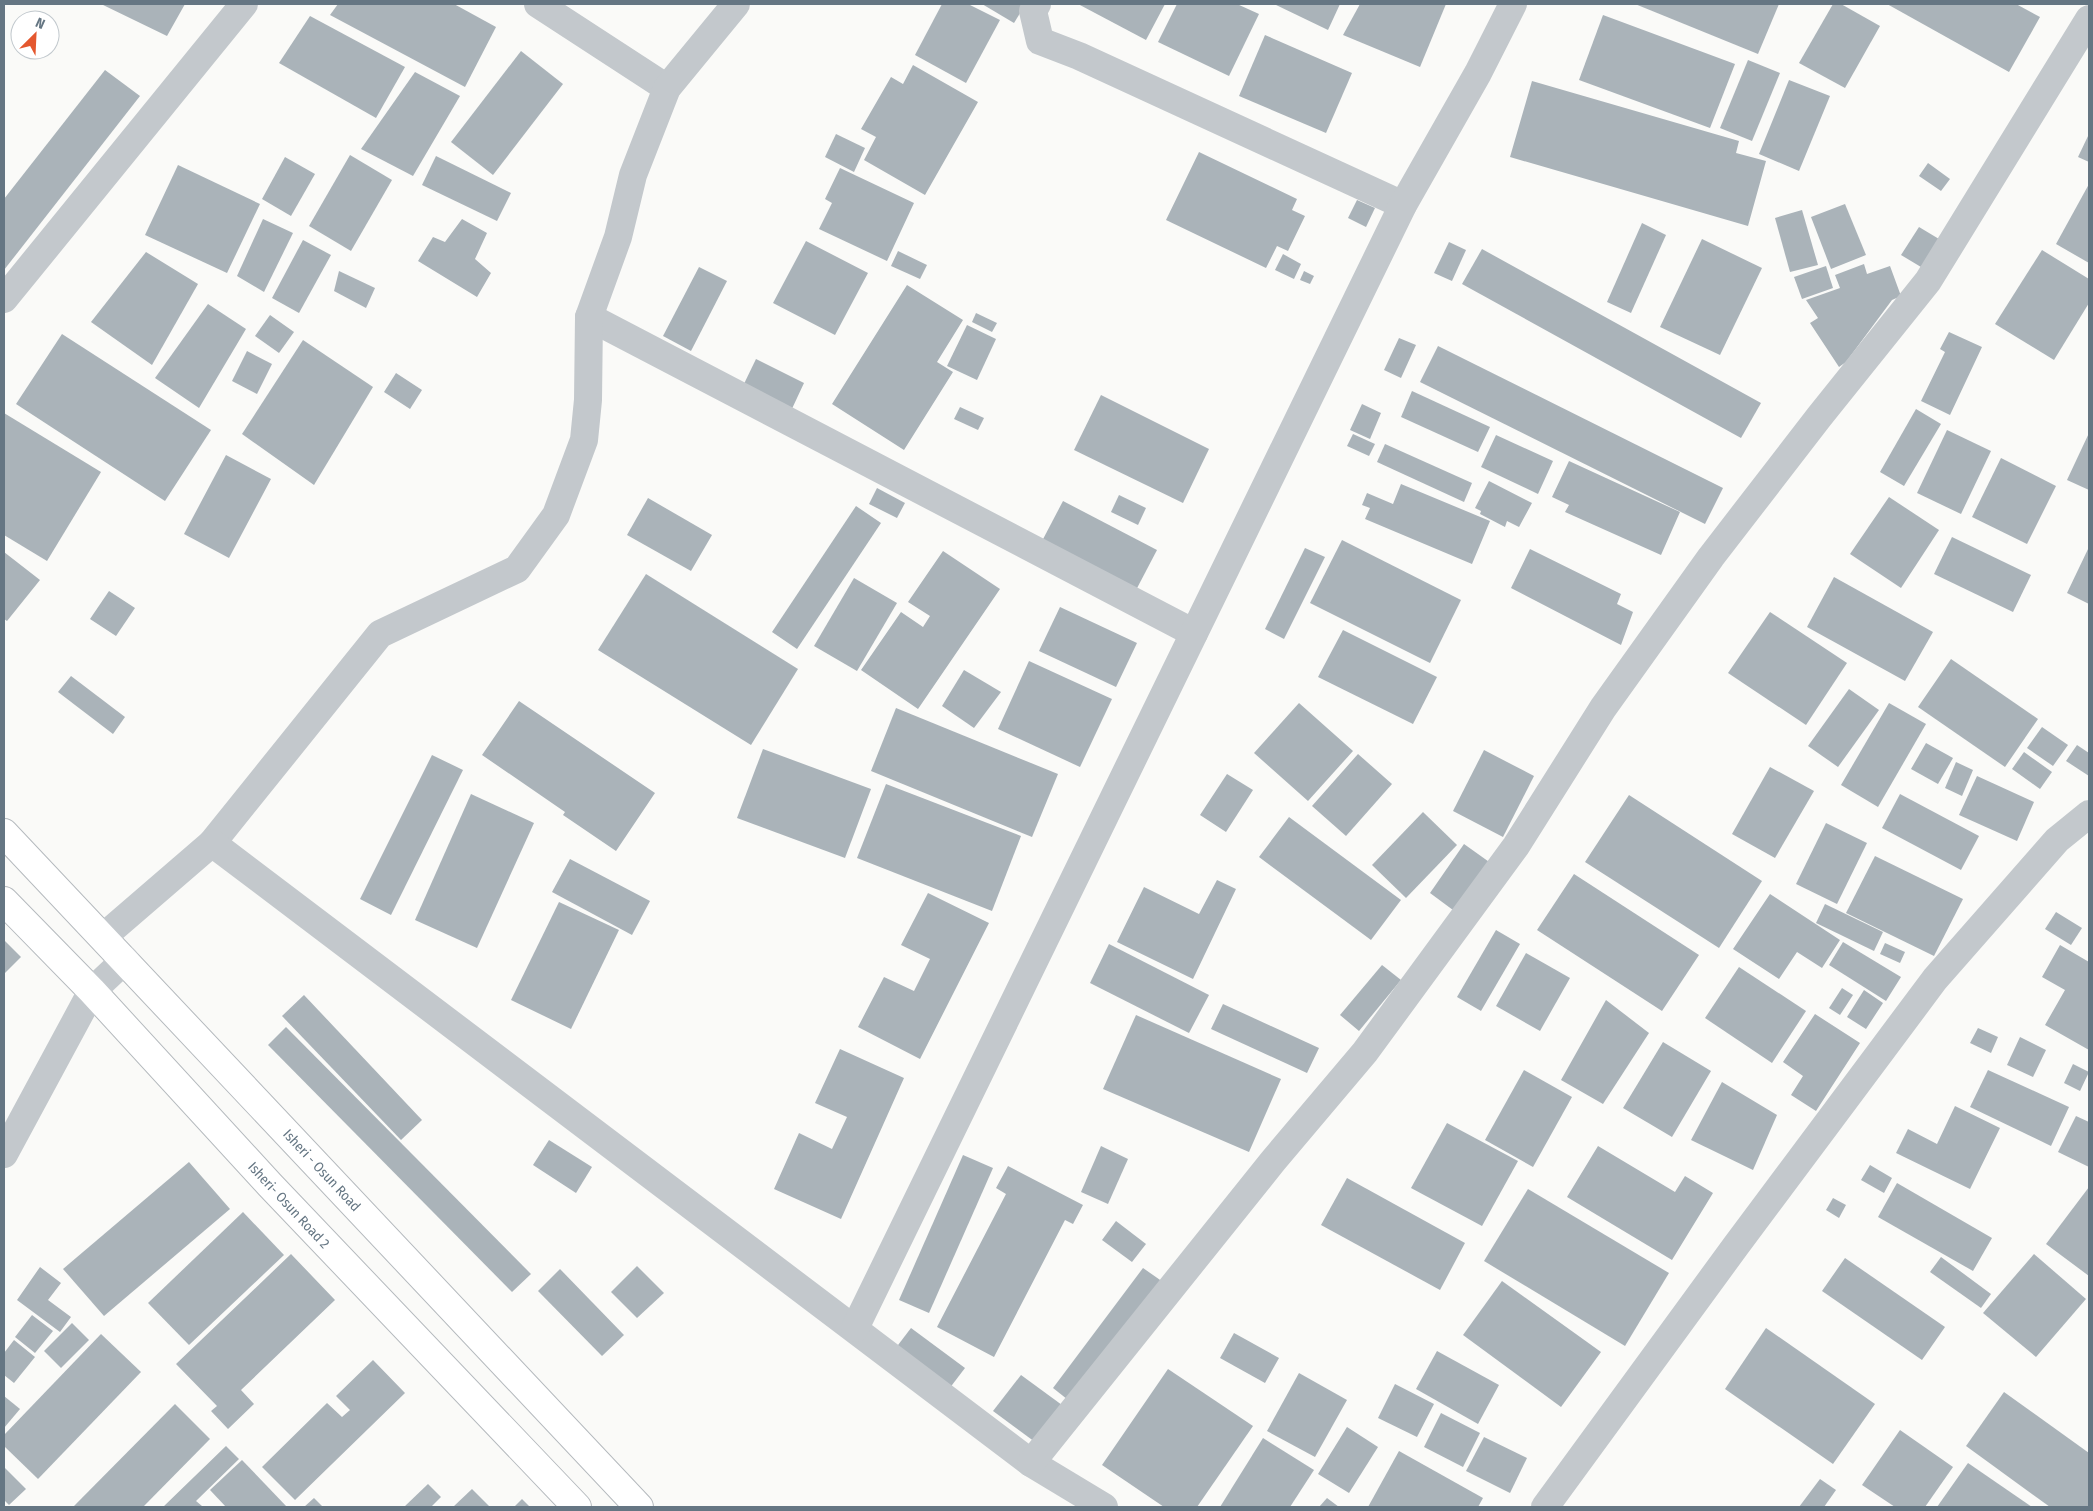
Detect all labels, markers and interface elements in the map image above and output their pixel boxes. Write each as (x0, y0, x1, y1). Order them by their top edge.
north arrow (10, 10, 60, 60)
text: N (33, 14, 47, 33)
street label: Isheri - Osun Road (279, 1126, 364, 1215)
street label: Isheri- Osun Road 2 (244, 1159, 333, 1252)

